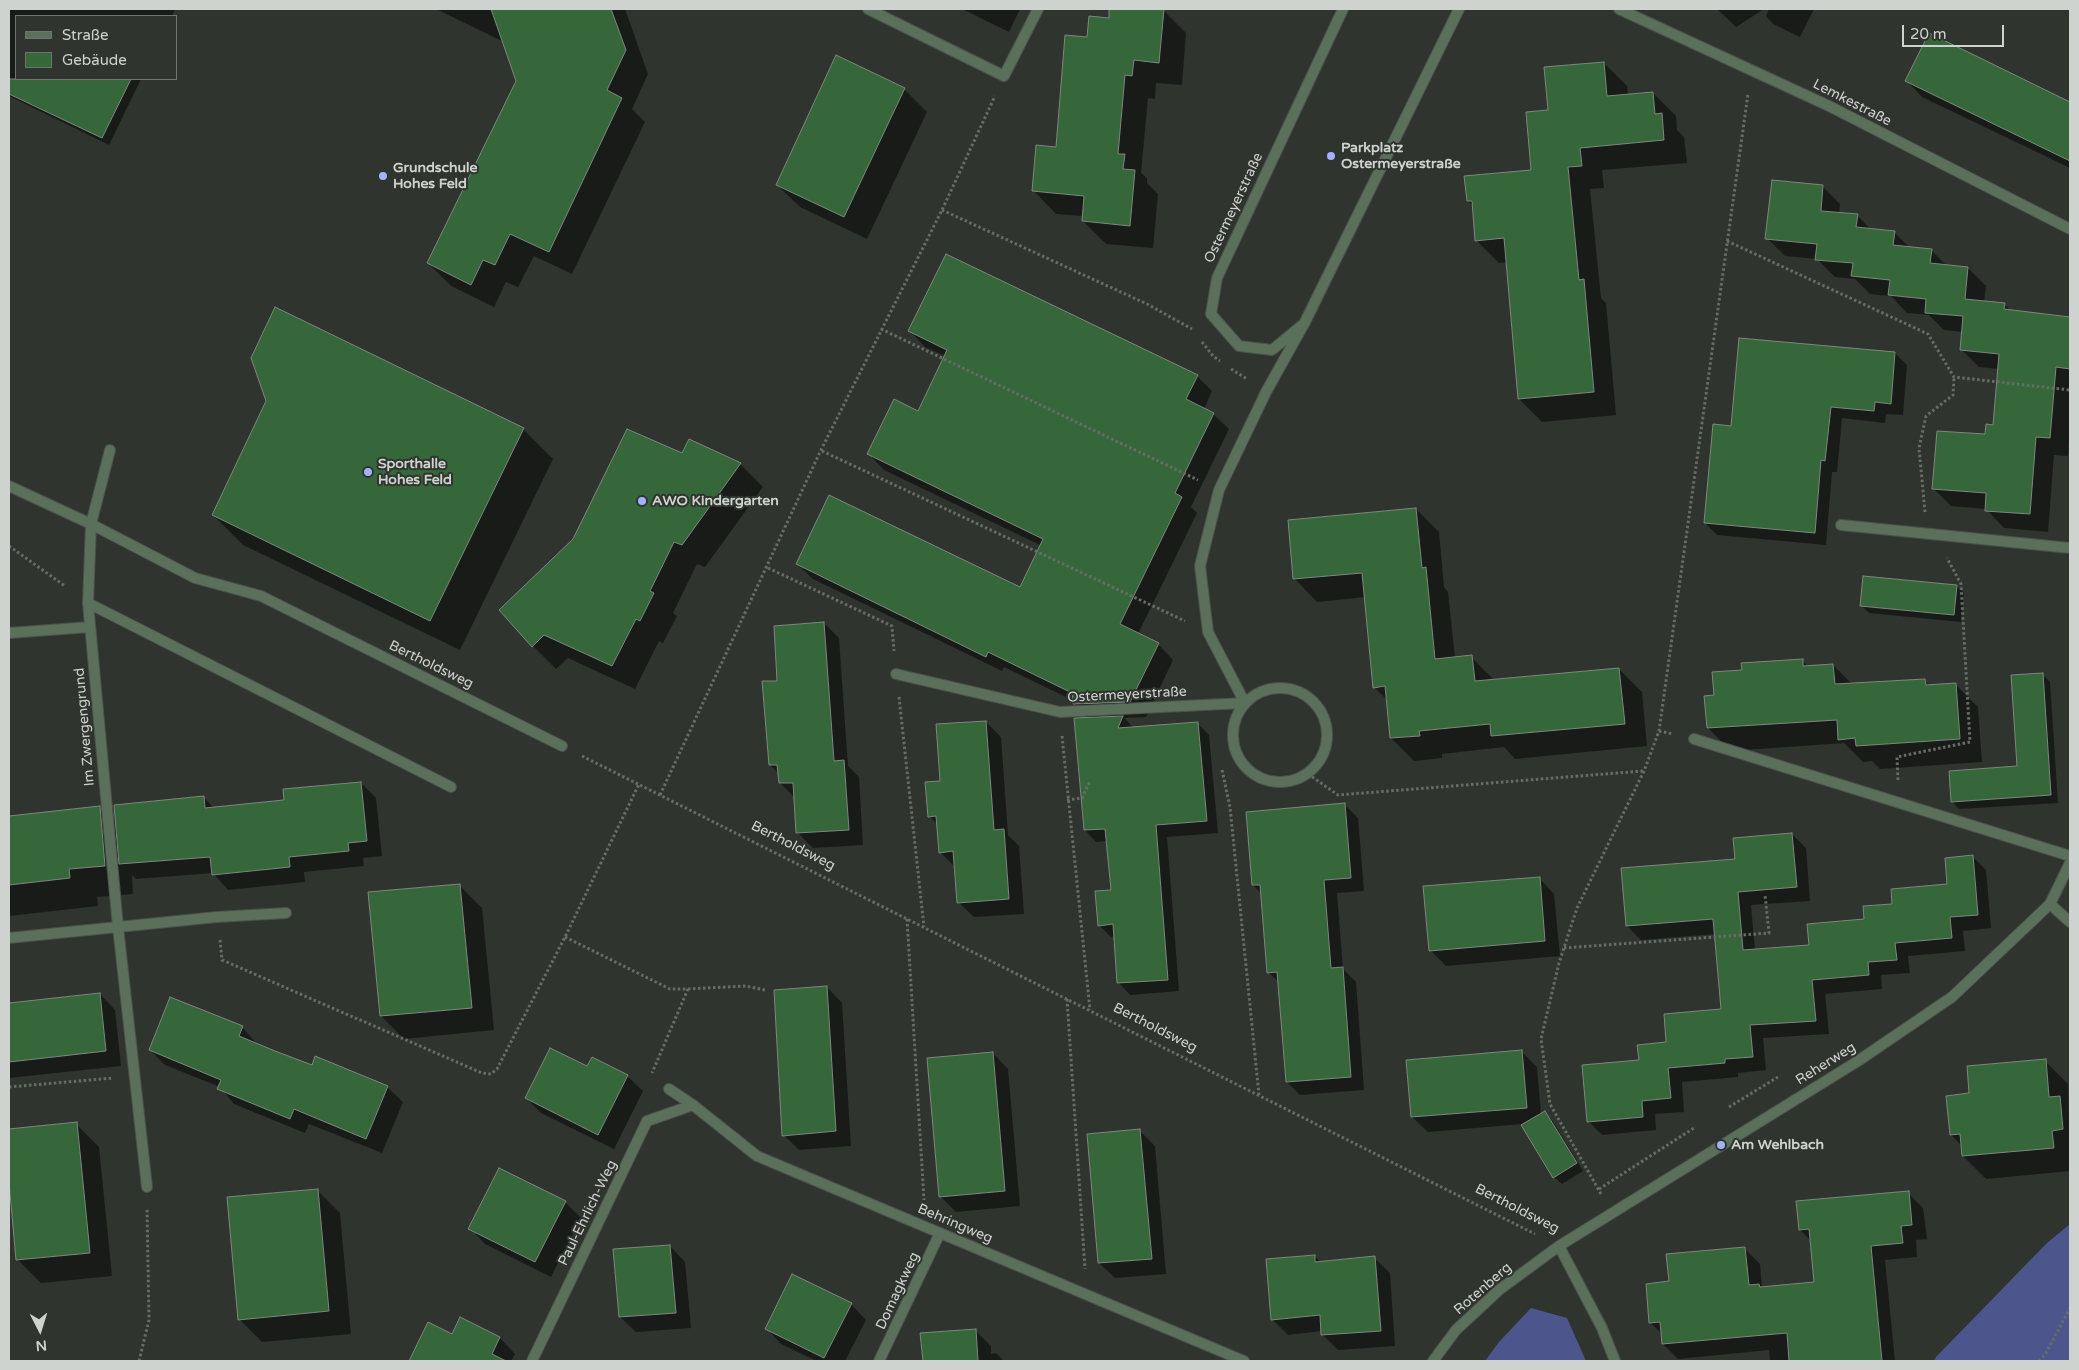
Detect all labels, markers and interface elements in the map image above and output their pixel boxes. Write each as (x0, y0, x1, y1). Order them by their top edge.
legend (15, 15, 178, 80)
scale bar (1904, 15, 2006, 47)
text: 20 m (1910, 25, 1947, 43)
text: Straße (62, 26, 108, 44)
text: Gebäude (62, 51, 127, 69)
street label: Lemkestraße (1810, 76, 1894, 130)
place label: Parkplatz Ostermeyerstraße (1341, 140, 1461, 172)
street label: Ostermeyerstraße (1201, 150, 1267, 266)
marker: Parkplatz Ostermeyerstraße (1325, 150, 1337, 162)
place label: Grundschule Hohes Feld (393, 160, 477, 192)
marker: Grundschule Hohes Feld (377, 170, 389, 182)
place label: Sporthalle Hohes Feld (378, 456, 452, 488)
marker: Sporthalle Hohes Feld (362, 466, 374, 478)
place label: AWO Kindergarten (652, 493, 779, 509)
marker: AWO Kindergarten (636, 495, 648, 507)
street label: Bertholdsweg (386, 637, 476, 693)
street label: Im Zwergengrund (71, 667, 99, 787)
street label: Ostermeyerstraße (1067, 683, 1187, 707)
street label: Bertholdsweg (748, 818, 838, 874)
street label: Bertholdsweg (1110, 1000, 1200, 1056)
street label: Reherweg (1793, 1039, 1859, 1089)
place label: Am Wehlbach (1731, 1137, 1824, 1153)
marker: Am Wehlbach (1715, 1139, 1727, 1151)
street label: Paul-Ehrlich-Weg (555, 1157, 621, 1269)
street label: Bertholdsweg (1472, 1181, 1562, 1237)
street label: Behringweg (915, 1201, 995, 1247)
street label: Domagkweg (873, 1250, 923, 1332)
street label: Rotenberg (1451, 1259, 1515, 1319)
north arrow (15, 1305, 65, 1355)
text: N (35, 1336, 48, 1354)

